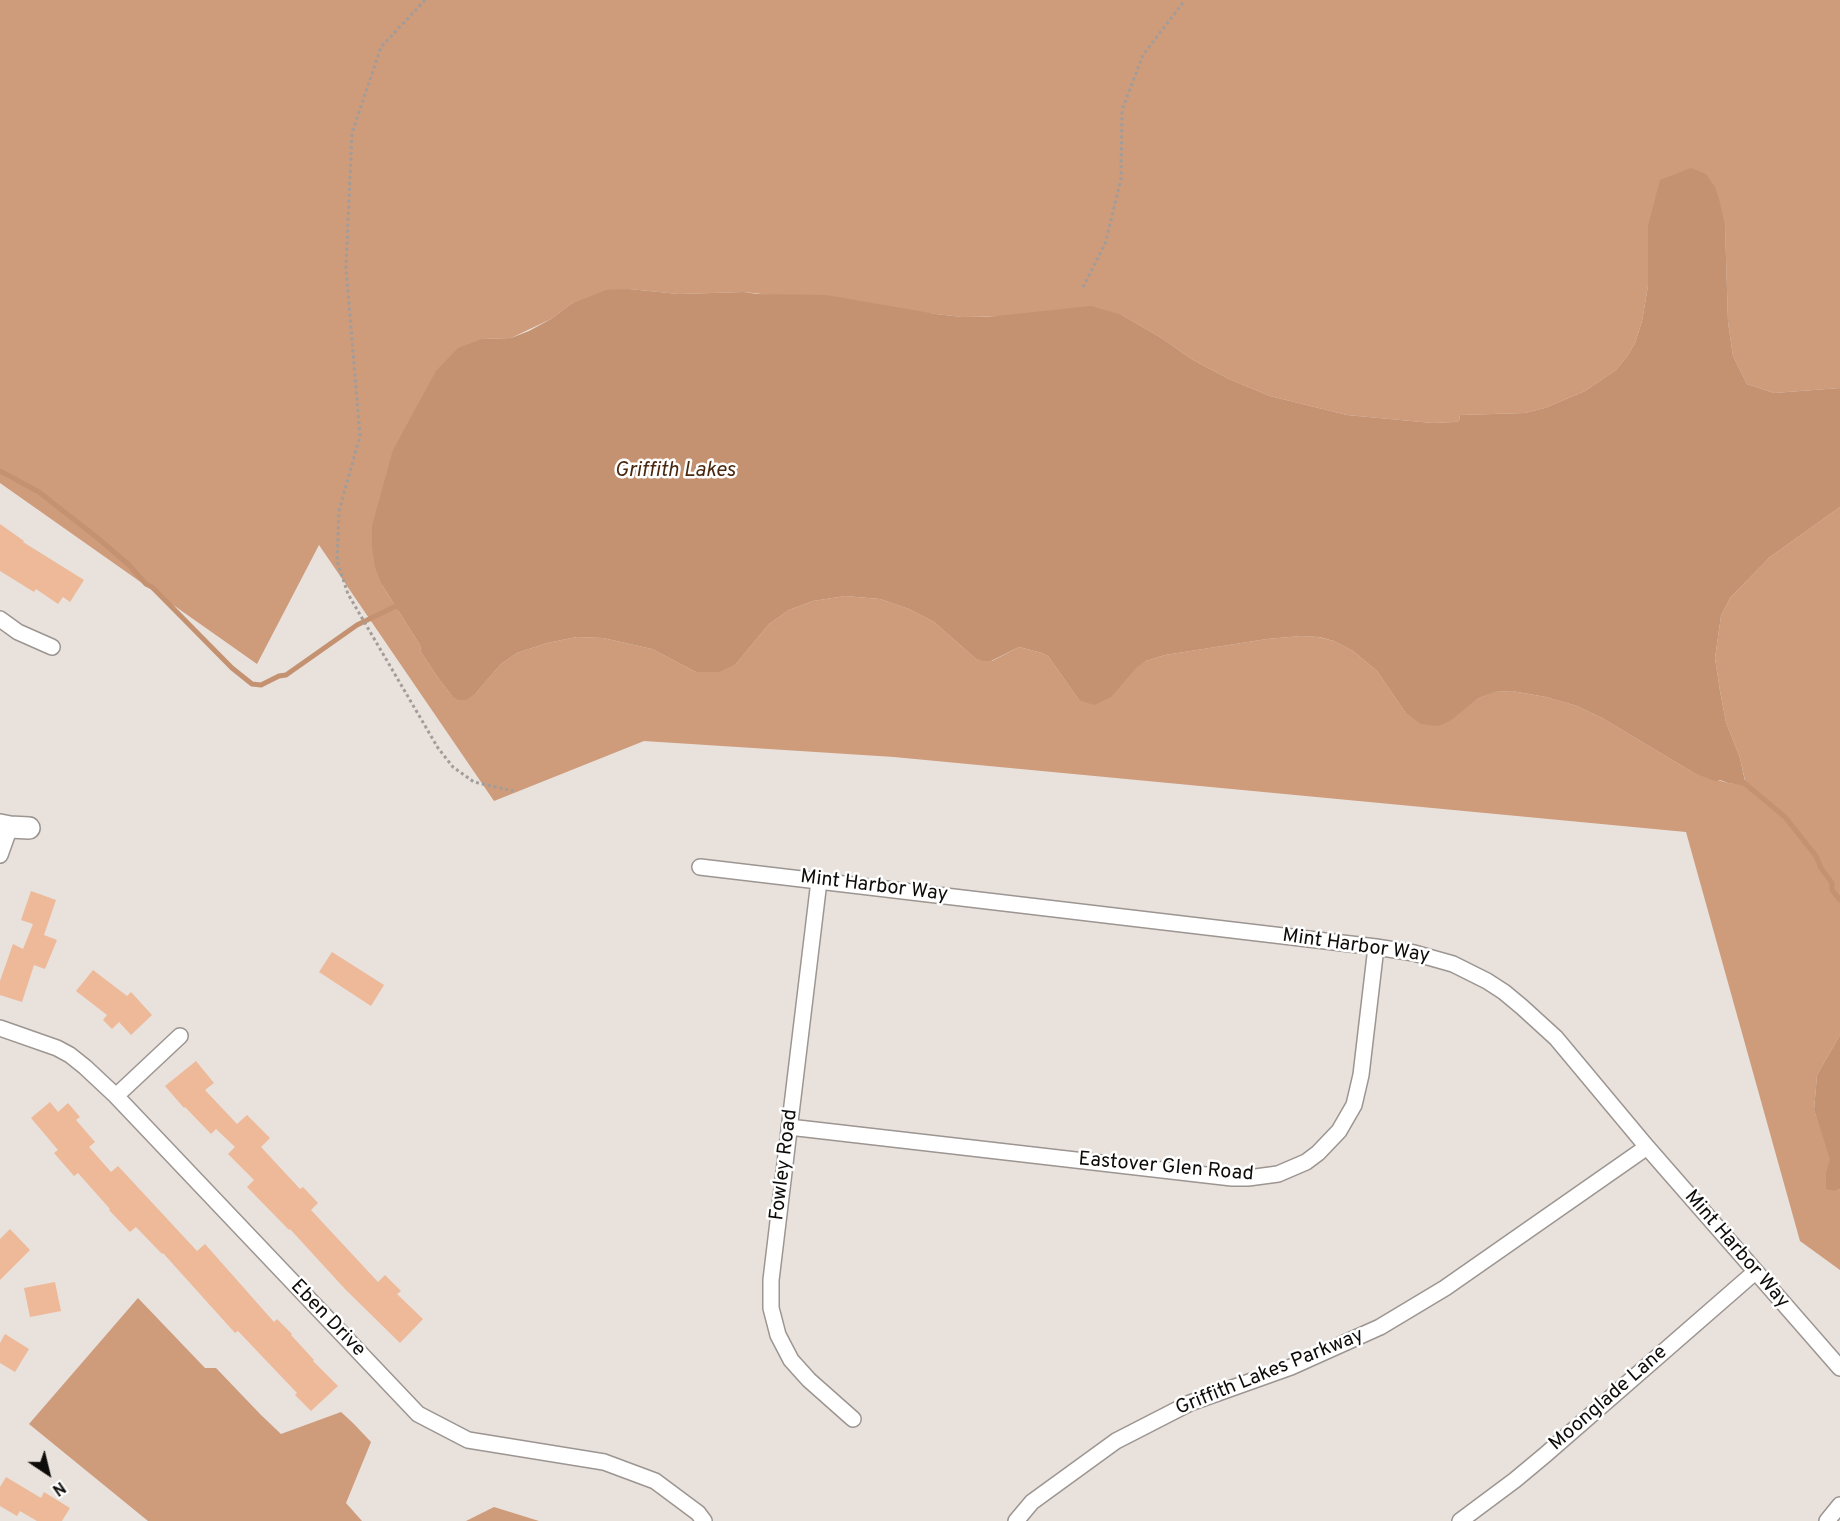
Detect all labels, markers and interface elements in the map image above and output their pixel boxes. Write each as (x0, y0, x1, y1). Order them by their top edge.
water label: Griffith Lakes (614, 459, 736, 485)
street label: Mint Harbor Way (799, 866, 949, 908)
street label: Mint Harbor Way (1281, 925, 1431, 969)
street label: Fowley Road (766, 1108, 804, 1222)
street label: Eastover Glen Road (1077, 1148, 1255, 1188)
street label: Mint Harbor Way (1678, 1186, 1794, 1314)
street label: Eben Drive (284, 1275, 370, 1363)
street label: Griffith Lakes Parkway (1172, 1324, 1368, 1422)
street label: Moonglade Lane (1545, 1341, 1673, 1457)
north arrow (18, 1443, 78, 1503)
text: N (48, 1476, 69, 1499)

